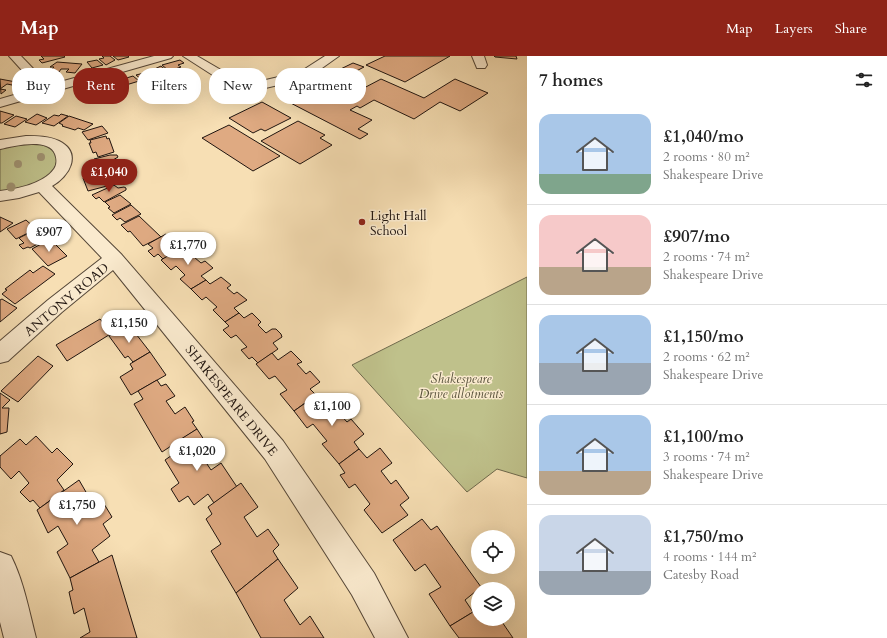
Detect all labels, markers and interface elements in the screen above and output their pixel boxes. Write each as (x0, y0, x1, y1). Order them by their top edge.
text: Map (20, 15, 59, 41)
text: Map (726, 19, 753, 38)
text: Layers (775, 19, 813, 38)
text: Share (835, 19, 867, 38)
chip: Buy (12, 68, 65, 104)
chip: Rent (73, 68, 129, 104)
chip: Filters (137, 68, 201, 104)
chip: New (209, 68, 267, 104)
chip: Apartment (275, 68, 366, 104)
text: 7 homes (539, 69, 603, 92)
icon: filters (853, 69, 875, 91)
text: £1,040/mo (663, 125, 744, 148)
icon: home (571, 130, 619, 178)
text: 2 rooms · 80 m² (663, 148, 750, 166)
pin: £1,040 (76, 159, 142, 193)
text: £1,040 (90, 163, 128, 181)
text: Shakespeare Drive (663, 166, 764, 184)
place label: Light Hall School (370, 207, 427, 240)
marker: Light Hall School (357, 217, 367, 227)
pin: £907 (25, 219, 73, 253)
text: £907 (35, 223, 63, 241)
text: £907/mo (663, 225, 730, 248)
icon: home (571, 231, 619, 279)
pin: £1,770 (155, 232, 221, 266)
text: £1,770 (169, 236, 207, 254)
text: 2 rooms · 74 m² (663, 248, 750, 266)
street label: ANTONY ROAD (20, 259, 113, 341)
text: Shakespeare Drive (663, 266, 764, 284)
pin: £1,150 (96, 310, 162, 344)
text: £1,150 (110, 314, 148, 332)
text: £1,150/mo (663, 325, 744, 348)
icon: home (571, 331, 619, 379)
street label: SHAKESPEARE DRIVE (181, 341, 282, 460)
text: 2 rooms · 62 m² (663, 348, 750, 366)
text: Shakespeare Drive (663, 366, 764, 384)
park label: Shakespeare Drive allotments (419, 370, 504, 403)
pin: £1,100 (299, 393, 365, 427)
text: £1,100 (313, 397, 351, 415)
text: £1,100/mo (663, 425, 744, 448)
icon: home (571, 431, 619, 479)
pin: £1,020 (164, 438, 230, 472)
text: £1,020 (178, 442, 216, 460)
text: 3 rooms · 74 m² (663, 448, 750, 466)
text: Shakespeare Drive (663, 466, 764, 484)
pin: £1,750 (44, 492, 110, 526)
text: £1,750 (58, 496, 96, 514)
text: £1,750/mo (663, 525, 744, 548)
map controls (471, 530, 515, 626)
button: locate (471, 530, 515, 574)
icon: home (571, 531, 619, 579)
text: 4 rooms · 144 m² (663, 548, 756, 566)
text: Catesby Road (663, 566, 739, 584)
button: layers (471, 582, 515, 626)

